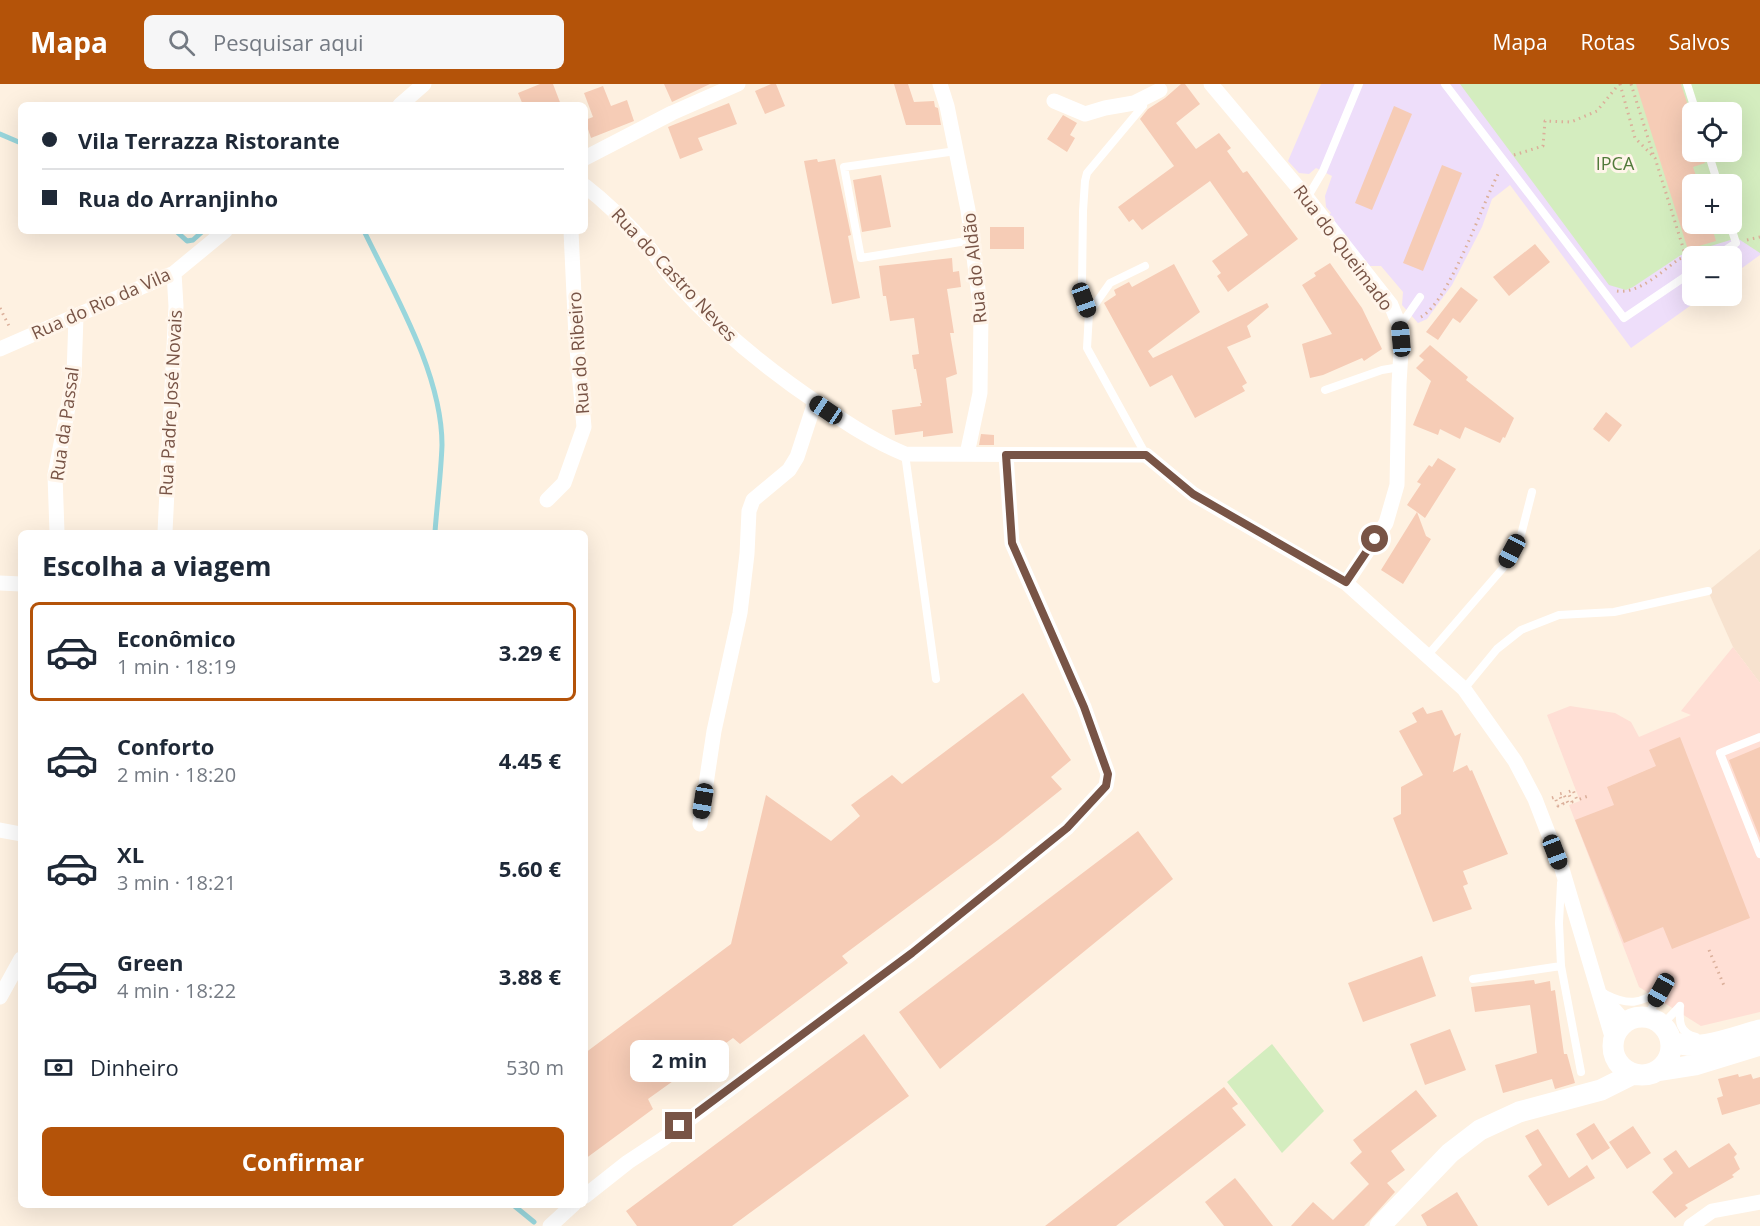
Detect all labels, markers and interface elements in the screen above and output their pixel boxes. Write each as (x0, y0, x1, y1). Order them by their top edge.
search box (144, 15, 564, 69)
text: Mapa (30, 23, 108, 61)
icon: search (165, 26, 198, 59)
text: Pesquisar aqui (213, 27, 364, 57)
text: Mapa (1493, 28, 1548, 56)
text: Rotas (1581, 28, 1635, 56)
text: Salvos (1668, 28, 1730, 56)
map controls (1682, 102, 1742, 306)
button: locate (1682, 102, 1742, 162)
text: Vila Terrazza Ristorante (78, 125, 340, 155)
park label: IPCA (1596, 151, 1635, 175)
button: + (1682, 174, 1742, 234)
street label: Rua do Queimado (1289, 180, 1399, 315)
text: Rua do Arranjinho (78, 183, 278, 213)
street label: Rua do Castro Neves (607, 203, 743, 346)
street label: Rua do Aldão (956, 212, 992, 325)
button: − (1682, 246, 1742, 306)
street label: Rua do Rio da Vila (27, 262, 174, 345)
car (1069, 280, 1099, 320)
street label: Rua do Ribeiro (562, 291, 594, 415)
street label: Rua Padre José Novais (153, 309, 187, 497)
car (1390, 320, 1412, 358)
street label: Rua da Passal (44, 365, 84, 483)
car (806, 392, 846, 428)
route start (1361, 525, 1388, 552)
car (1496, 531, 1528, 571)
text: Escolha a viagem (42, 547, 271, 584)
text: Econômico (117, 623, 236, 653)
icon: car (45, 625, 99, 679)
text: 3.29 € (499, 637, 561, 667)
text: 1 min · 18:19 (117, 653, 236, 680)
text: Conforto (117, 731, 214, 761)
icon: car (45, 733, 99, 787)
text: 4.45 € (499, 745, 561, 775)
text: 2 min · 18:20 (117, 761, 236, 788)
car (691, 782, 715, 820)
car (1540, 832, 1570, 872)
text: XL (117, 839, 144, 869)
icon: car (45, 841, 99, 895)
text: 5.60 € (499, 853, 561, 883)
text: 3 min · 18:21 (117, 869, 236, 896)
text: Green (117, 947, 183, 977)
icon: car (45, 949, 99, 1003)
text: 3.88 € (499, 961, 561, 991)
car (1644, 970, 1678, 1010)
text: 4 min · 18:22 (117, 977, 236, 1004)
callout: 2 min (630, 1039, 728, 1081)
text: 2 min (652, 1047, 707, 1074)
icon: cash (42, 1051, 75, 1084)
text: Dinheiro (90, 1052, 179, 1082)
text: 530 m (506, 1054, 564, 1081)
route end (665, 1112, 692, 1139)
button: Confirmar (42, 1127, 564, 1196)

